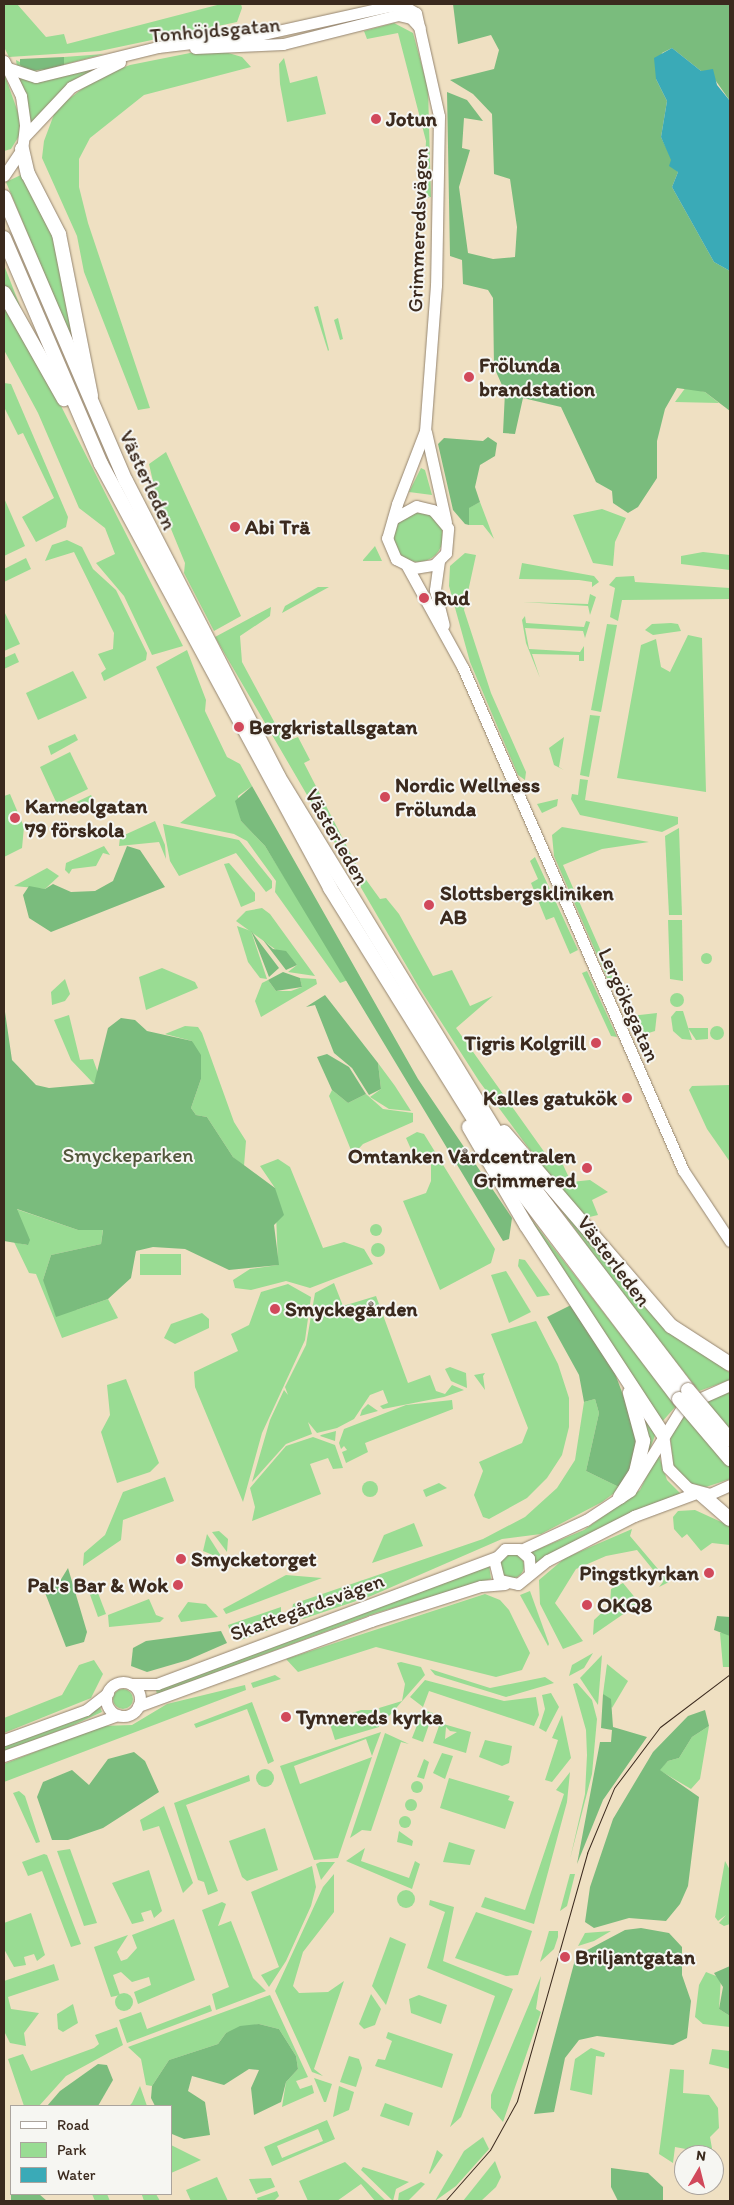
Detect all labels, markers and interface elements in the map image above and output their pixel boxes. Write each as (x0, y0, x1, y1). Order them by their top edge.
street label: Tonhöjdsgatan (149, 12, 281, 48)
place label: Jotun (386, 106, 437, 132)
marker: Jotun (370, 113, 382, 125)
street label: Grimmeredsvägen (403, 147, 433, 313)
place label: Frölunda brandstation (479, 352, 595, 402)
marker: Frölunda brandstation (463, 371, 475, 383)
street label: Västerleden (114, 426, 182, 534)
place label: Abi Trä (245, 514, 309, 540)
marker: Abi Trä (229, 521, 241, 533)
place label: Rud (434, 585, 470, 611)
marker: Rud (418, 592, 430, 604)
place label: Bergkristallsgatan (249, 714, 417, 740)
marker: Bergkristallsgatan (233, 721, 245, 733)
place label: Nordic Wellness Frölunda (395, 772, 539, 822)
street label: Västerleden (299, 784, 375, 890)
marker: Nordic Wellness Frölunda (379, 791, 391, 803)
place label: Karneolgatan 79 förskola (25, 793, 147, 843)
marker: Karneolgatan 79 förskola (9, 812, 21, 824)
place label: Slottsbergskliniken AB (440, 880, 614, 930)
marker: Slottsbergskliniken AB (422, 898, 436, 912)
street label: Lergöksgatan (593, 944, 665, 1066)
place label: Tigris Kolgrill (464, 1030, 586, 1056)
marker: Tigris Kolgrill (590, 1037, 602, 1049)
place label: Kalles gatukök (483, 1085, 617, 1111)
marker: Kalles gatukök (621, 1092, 633, 1104)
park label: Smyckeparken (62, 1142, 194, 1168)
place label: Omtanken Vårdcentralen Grimmered (348, 1143, 576, 1193)
marker: Omtanken Vårdcentralen Grimmered (580, 1161, 594, 1175)
street label: Västerleden (572, 1211, 656, 1311)
place label: Smyckegården (285, 1296, 418, 1322)
marker: Smyckegården (269, 1303, 281, 1315)
place label: Smycketorget (191, 1546, 316, 1572)
marker: Smycketorget (175, 1553, 187, 1565)
place label: Pingstkyrkan (579, 1560, 699, 1586)
street label: Skattegårdsvägen (227, 1567, 387, 1647)
marker: Pingstkyrkan (703, 1567, 715, 1579)
place label: Pal's Bar & Wok (27, 1572, 168, 1598)
marker: Pal's Bar & Wok (172, 1579, 184, 1591)
place label: OKQ8 (597, 1592, 652, 1618)
marker: OKQ8 (581, 1599, 593, 1611)
place label: Tynnereds kyrka (296, 1704, 443, 1730)
marker: Tynnereds kyrka (280, 1711, 292, 1723)
place label: Briljantgatan (575, 1944, 695, 1970)
marker: Briljantgatan (559, 1951, 571, 1963)
legend (10, 2105, 172, 2195)
text: Road (57, 2116, 89, 2134)
text: Park (57, 2141, 87, 2159)
north arrow (674, 2145, 724, 2195)
text: N (695, 2147, 707, 2165)
text: Water (57, 2166, 95, 2184)

